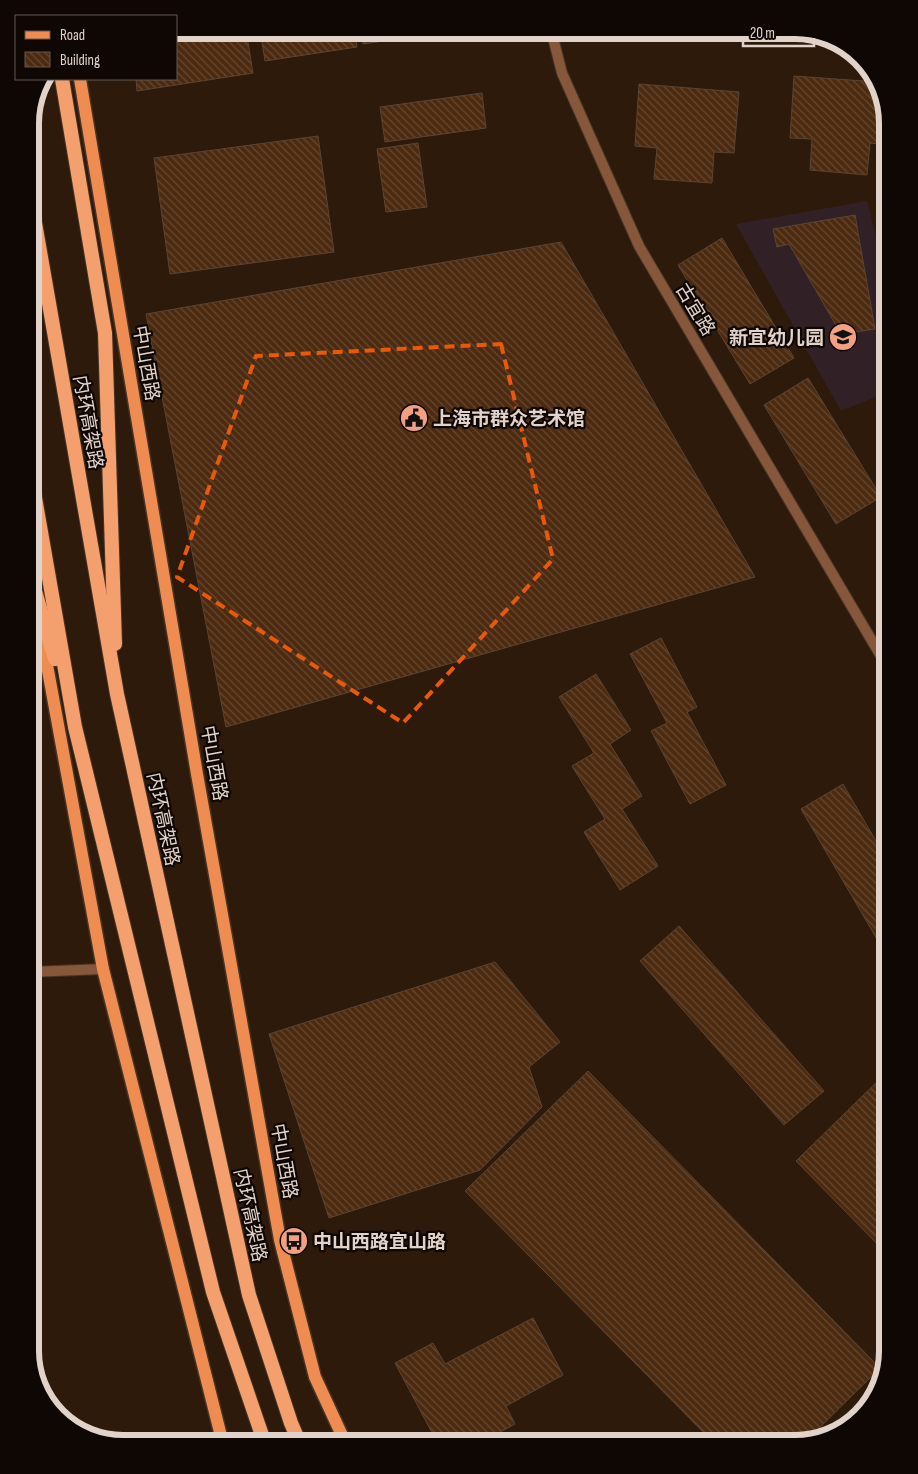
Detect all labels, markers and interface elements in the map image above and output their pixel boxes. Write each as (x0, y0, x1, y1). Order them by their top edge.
legend (15, 15, 178, 80)
scale bar (743, 15, 814, 47)
text: 20 m (750, 24, 775, 43)
text: Road (60, 26, 85, 45)
text: Building (60, 51, 100, 70)
street label: 古宜路 (670, 279, 719, 340)
school or university icon: 新宜幼儿园 (828, 322, 858, 352)
street label: 中山西路 (128, 324, 163, 403)
place label: 新宜幼儿园 (729, 327, 824, 350)
street label: 内环高架路 (68, 373, 107, 471)
public building icon: 上海市群众艺术馆 (399, 403, 429, 433)
place label: 上海市群众艺术馆 (433, 408, 585, 431)
street label: 中山西路 (196, 724, 231, 803)
street label: 内环高架路 (141, 770, 184, 868)
street label: 中山西路 (266, 1122, 301, 1201)
street label: 内环高架路 (228, 1166, 271, 1264)
bus stop icon: 中山西路宜山路 (279, 1226, 309, 1256)
place label: 中山西路宜山路 (313, 1231, 446, 1254)

